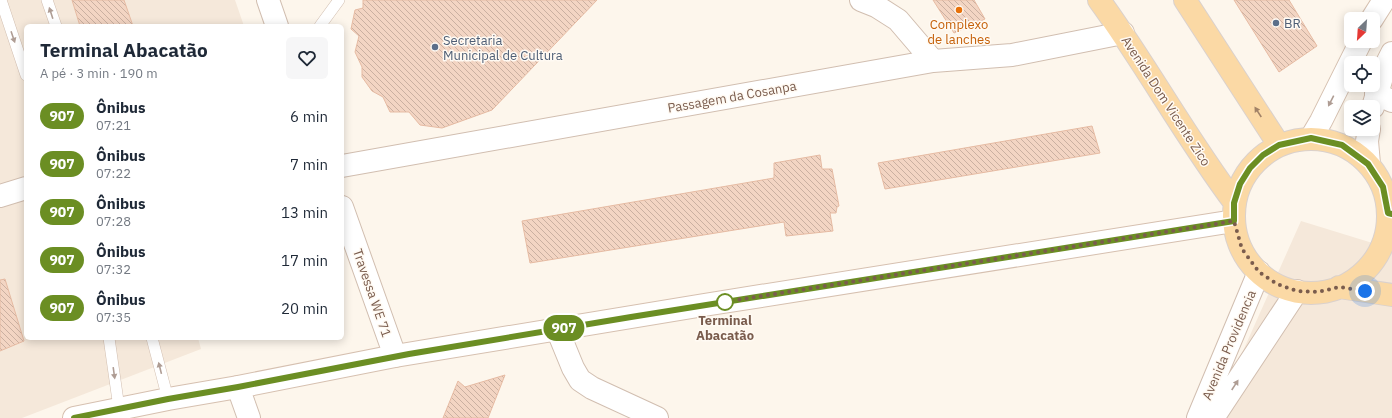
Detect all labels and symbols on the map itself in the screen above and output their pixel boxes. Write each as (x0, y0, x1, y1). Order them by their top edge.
marker: Complexo de lanches (954, 5, 964, 15)
one-way arrow (48, 7, 54, 19)
north arrow (1344, 12, 1380, 48)
place label: BR (1284, 15, 1301, 32)
place label: Complexo de lanches (928, 16, 991, 48)
marker: BR (1271, 18, 1281, 28)
one-way arrow (10, 31, 16, 43)
place label: Secretaria Municipal de Cultura (443, 32, 563, 64)
street label: Avenida Dom Vicente Zico (1118, 33, 1214, 169)
marker: Secretaria Municipal de Cultura (430, 42, 440, 52)
street label: Passagem da Cosanpa (666, 77, 798, 117)
one-way arrow (1328, 95, 1335, 107)
one-way arrow (1254, 106, 1261, 118)
street label: Travessa WE 71 (349, 247, 395, 340)
your location (1355, 281, 1375, 301)
street label: Avenida Providencia (1198, 287, 1260, 403)
marker: Terminal Abacatão (716, 293, 734, 311)
place label: Terminal Abacatão (696, 312, 754, 344)
line badge: 907 (541, 315, 587, 341)
one-way arrow (157, 362, 163, 374)
one-way arrow (111, 367, 117, 379)
one-way arrow (1231, 380, 1239, 391)

